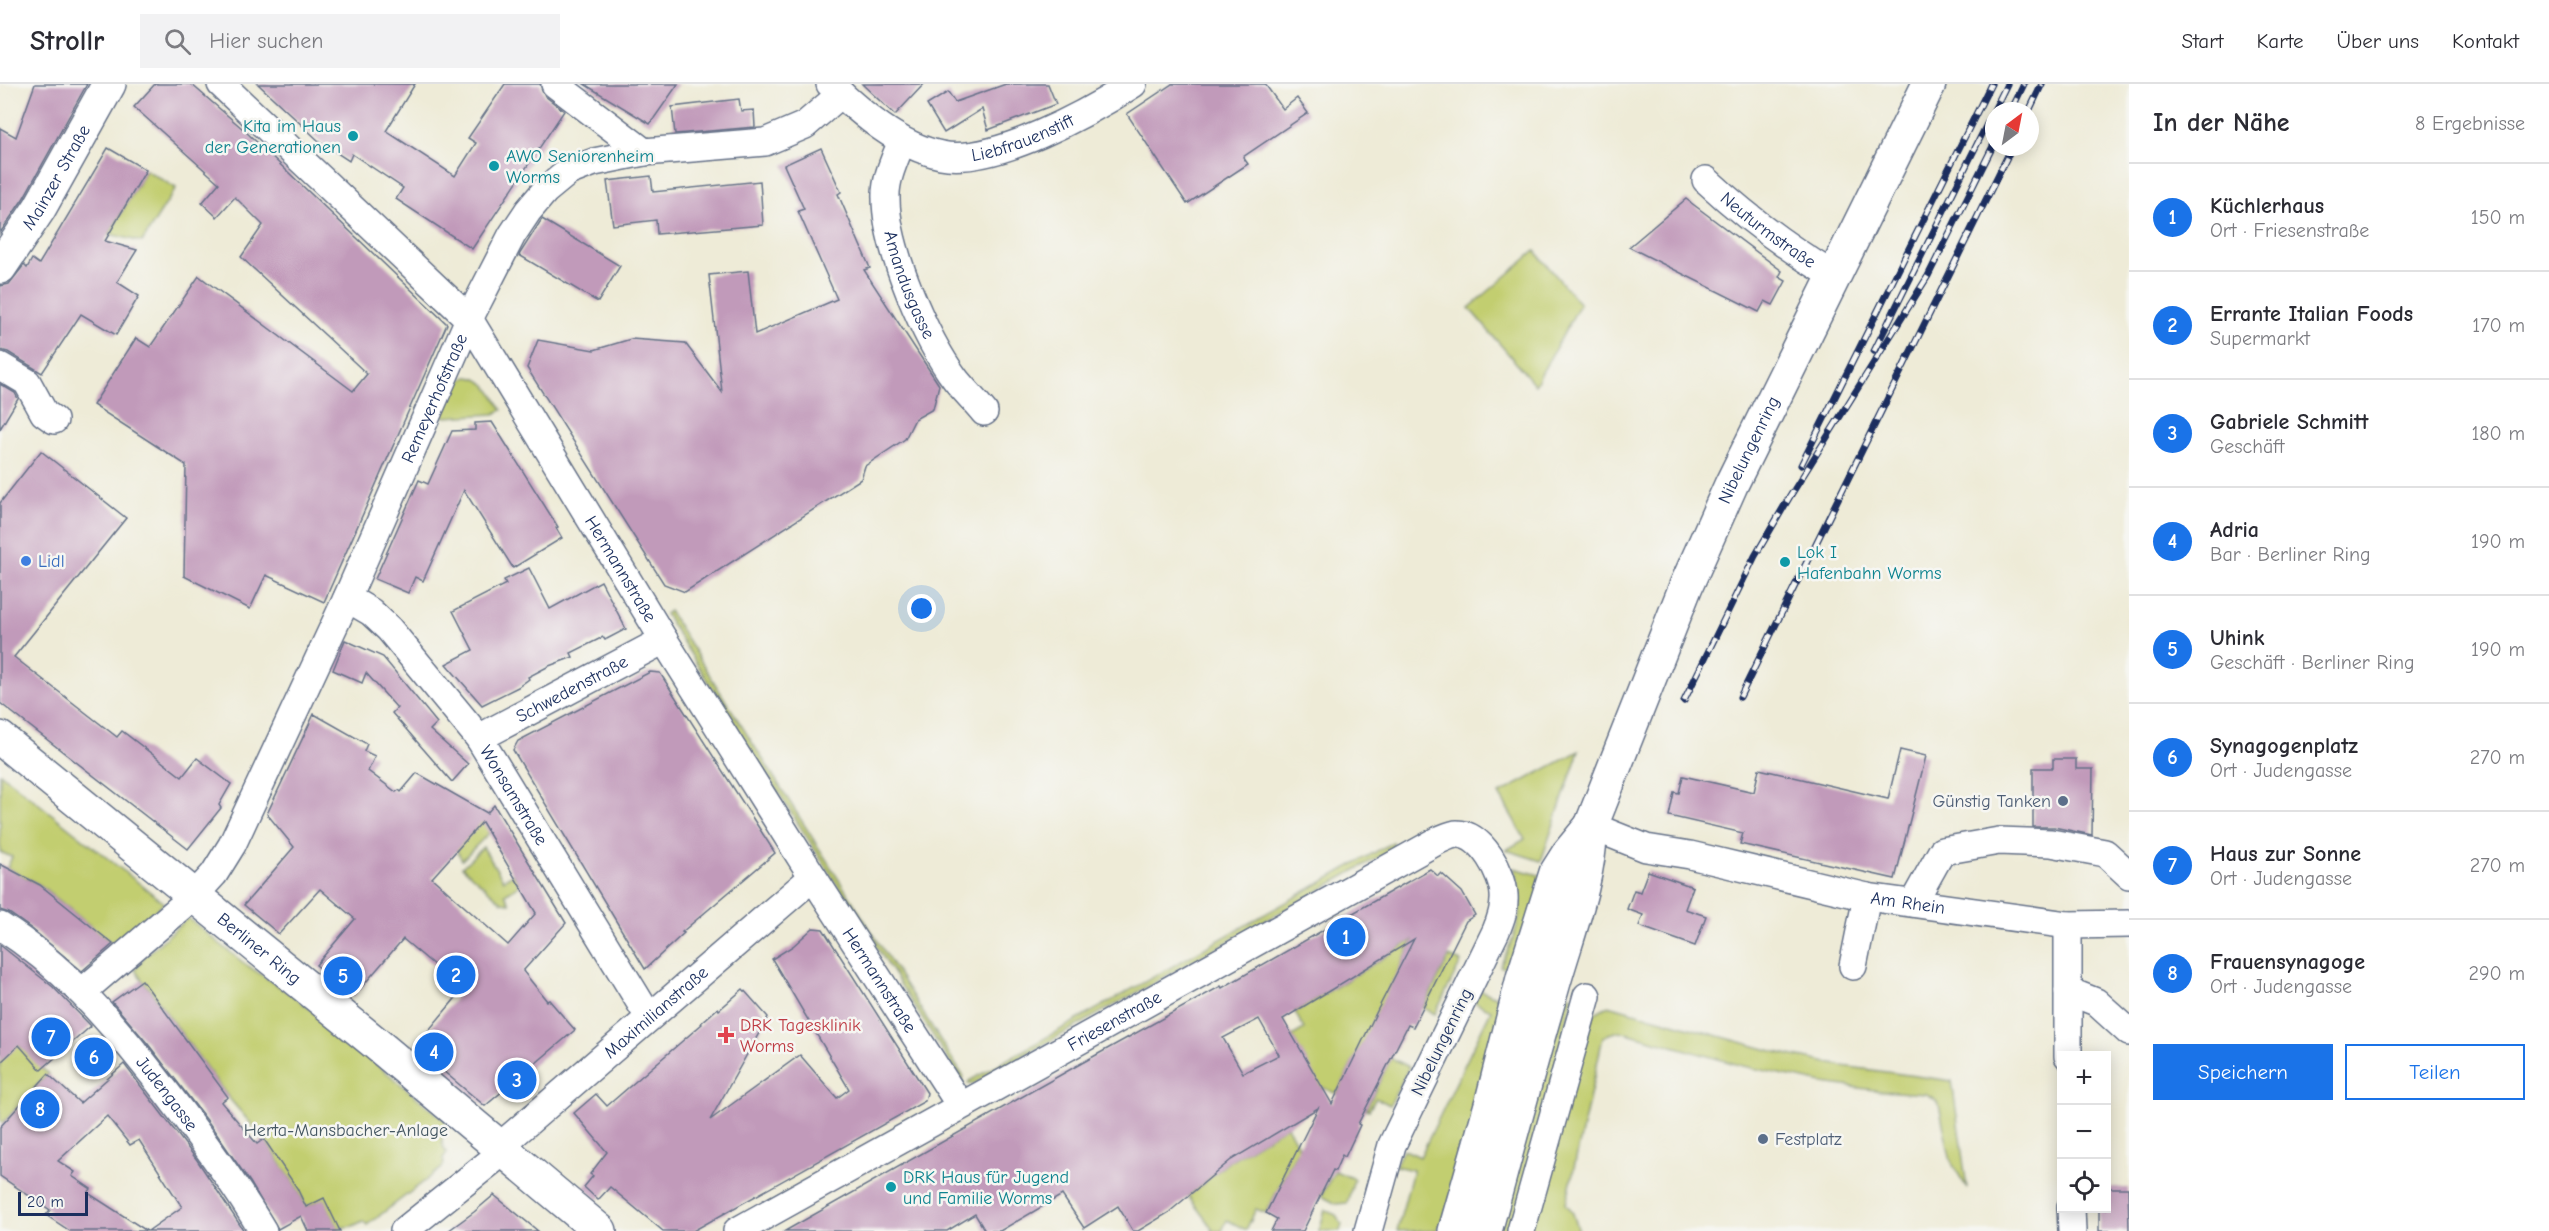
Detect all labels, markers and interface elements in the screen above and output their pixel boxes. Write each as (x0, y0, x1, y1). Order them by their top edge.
search box (140, 14, 560, 68)
text: Strollr (30, 25, 104, 57)
icon: search (161, 25, 194, 58)
text: Hier suchen (209, 28, 323, 54)
text: Start (2181, 29, 2224, 53)
text: Karte (2257, 29, 2303, 53)
text: Über uns (2336, 29, 2419, 53)
text: Kontakt (2452, 29, 2519, 53)
north arrow (1985, 102, 2039, 156)
text: In der Nähe (2153, 108, 2290, 138)
street label: Liebfrauenstift (970, 109, 1078, 166)
text: 8 Ergebnisse (2415, 112, 2525, 135)
place label: Kita im Haus der Generationen (205, 116, 341, 158)
street label: Mainzer Straße (18, 121, 95, 234)
marker: Kita im Haus der Generationen (346, 129, 360, 143)
place label: AWO Seniorenheim Worms (506, 146, 654, 188)
marker: AWO Seniorenheim Worms (487, 159, 501, 173)
street label: Neuturmstraße (1716, 188, 1820, 272)
text: Küchlerhaus (2210, 193, 2324, 219)
text: 1 (2169, 206, 2176, 229)
text: 150 m (2471, 206, 2525, 229)
text: Ort · Friesenstraße (2210, 219, 2369, 242)
street label: Amandusgasse (880, 229, 939, 342)
text: Errante Italian Foods (2210, 301, 2413, 327)
text: 2 (2168, 314, 2177, 337)
text: 170 m (2472, 314, 2525, 337)
text: Supermarkt (2210, 327, 2310, 350)
street label: Remeyerhofstraße (397, 330, 472, 466)
street label: Nibelungenring (1714, 393, 1784, 507)
text: Gabriele Schmitt (2210, 409, 2368, 435)
text: 3 (2168, 422, 2177, 445)
text: 180 m (2471, 422, 2525, 445)
text: Geschäft (2210, 435, 2285, 458)
street label: Hermannstraße (581, 512, 661, 626)
text: Adria (2210, 517, 2259, 543)
text: 4 (2168, 530, 2177, 553)
text: 190 m (2471, 530, 2525, 553)
place label: Lok I Hafenbahn Worms (1797, 542, 1941, 584)
text: Bar · Berliner Ring (2210, 543, 2371, 566)
place label: Lidl (38, 551, 65, 572)
marker: Lidl (19, 554, 33, 568)
marker: Lok I Hafenbahn Worms (1778, 555, 1792, 569)
your location (907, 594, 936, 623)
text: Uhink (2210, 625, 2264, 651)
text: 5 (2167, 638, 2178, 661)
text: 190 m (2471, 638, 2525, 661)
street label: Schwedenstraße (512, 651, 631, 727)
text: Geschäft · Berliner Ring (2210, 651, 2415, 674)
text: Synagogenplatz (2210, 733, 2358, 759)
street label: Wonsamstraße (475, 741, 552, 849)
text: 6 (2167, 746, 2178, 769)
text: 270 m (2470, 746, 2525, 769)
text: Ort · Judengasse (2210, 759, 2352, 782)
place label: Günstig Tanken (1932, 791, 2051, 812)
marker: Günstig Tanken (2056, 794, 2070, 808)
text: Haus zur Sonne (2210, 841, 2361, 867)
text: 7 (2168, 854, 2177, 877)
text: 270 m (2470, 854, 2525, 877)
text: Ort · Judengasse (2210, 867, 2352, 890)
street label: Am Rhein (1869, 887, 1946, 918)
street label: Berliner Ring (213, 908, 305, 989)
pin: 1 (1326, 914, 1366, 960)
street label: Hermannstraße (838, 924, 921, 1037)
text: Frauensynagoge (2210, 949, 2365, 975)
pin: 2 (436, 952, 476, 998)
pin: 5 (324, 954, 362, 998)
street label: Maximilianstraße (600, 962, 712, 1063)
text: 8 (2167, 962, 2178, 985)
text: 290 m (2469, 962, 2525, 985)
text: Ort · Judengasse (2210, 975, 2352, 998)
street label: Nibelungenring (1407, 985, 1477, 1099)
street label: Friesenstraße (1064, 986, 1165, 1055)
pin: 7 (32, 1014, 70, 1060)
place label: DRK Tagesklinik Worms (740, 1015, 861, 1057)
marker: DRK Tagesklinik Worms (717, 1026, 735, 1044)
pin: 4 (414, 1030, 454, 1074)
pin: 6 (74, 1034, 113, 1080)
button: Speichern (2153, 1044, 2333, 1100)
button: Teilen (2345, 1044, 2525, 1100)
map controls (2057, 1051, 2111, 1213)
button: + (2057, 1051, 2111, 1105)
street label: Judengasse (132, 1052, 202, 1135)
pin: 3 (498, 1058, 536, 1102)
pin: 8 (20, 1086, 60, 1132)
button: − (2057, 1105, 2111, 1159)
park label: Herta-Mansbacher-Anlage (244, 1120, 448, 1141)
place label: Festplatz (1775, 1129, 1842, 1150)
marker: Festplatz (1756, 1132, 1770, 1146)
button: locate (2057, 1159, 2111, 1213)
place label: DRK Haus für Jugend und Familie Worms (903, 1167, 1069, 1209)
marker: DRK Haus für Jugend und Familie Worms (884, 1180, 898, 1194)
scale bar (18, 1189, 88, 1216)
text: 20 m (27, 1193, 64, 1211)

